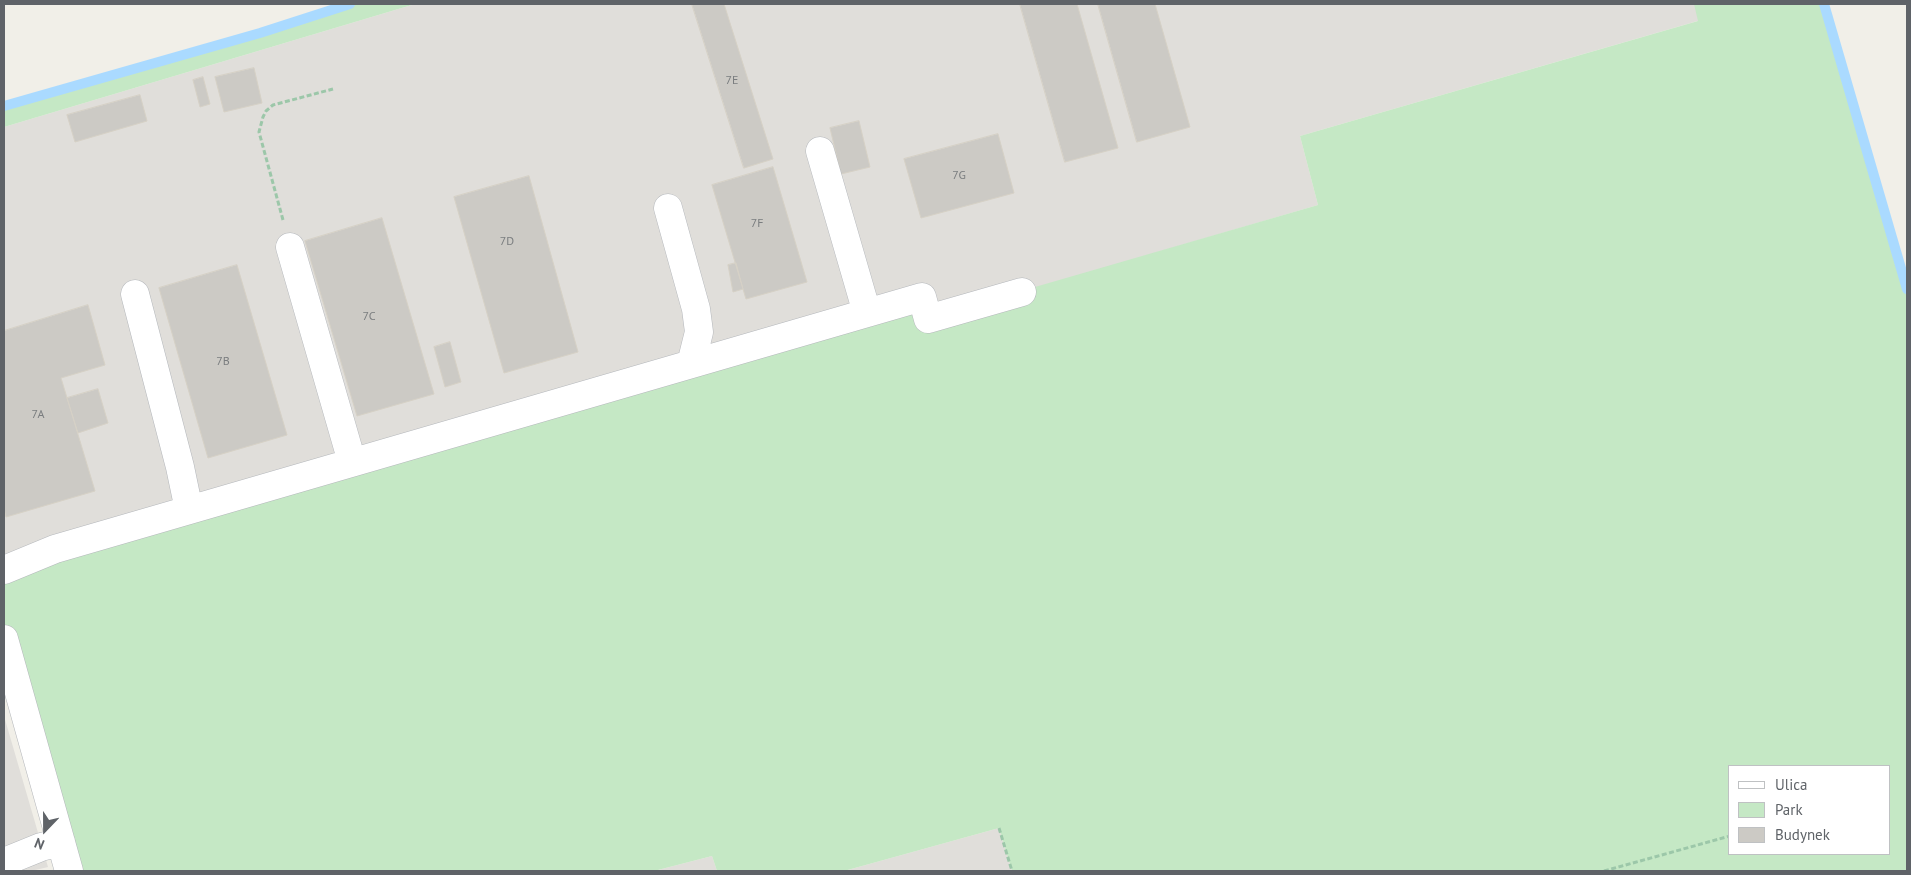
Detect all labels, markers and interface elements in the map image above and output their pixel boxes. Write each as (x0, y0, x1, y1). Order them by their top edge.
house number: 7E (726, 74, 738, 88)
house number: 7G (952, 169, 966, 183)
house number: 7F (751, 217, 763, 231)
house number: 7D (500, 235, 514, 249)
house number: 7C (362, 310, 376, 324)
house number: 7B (216, 355, 230, 369)
house number: 7A (32, 408, 44, 422)
legend (1728, 765, 1891, 855)
text: Ulica (1775, 775, 1807, 794)
text: Park (1775, 800, 1803, 819)
north arrow (20, 805, 70, 855)
text: Budynek (1775, 825, 1830, 844)
text: N (32, 834, 47, 854)

